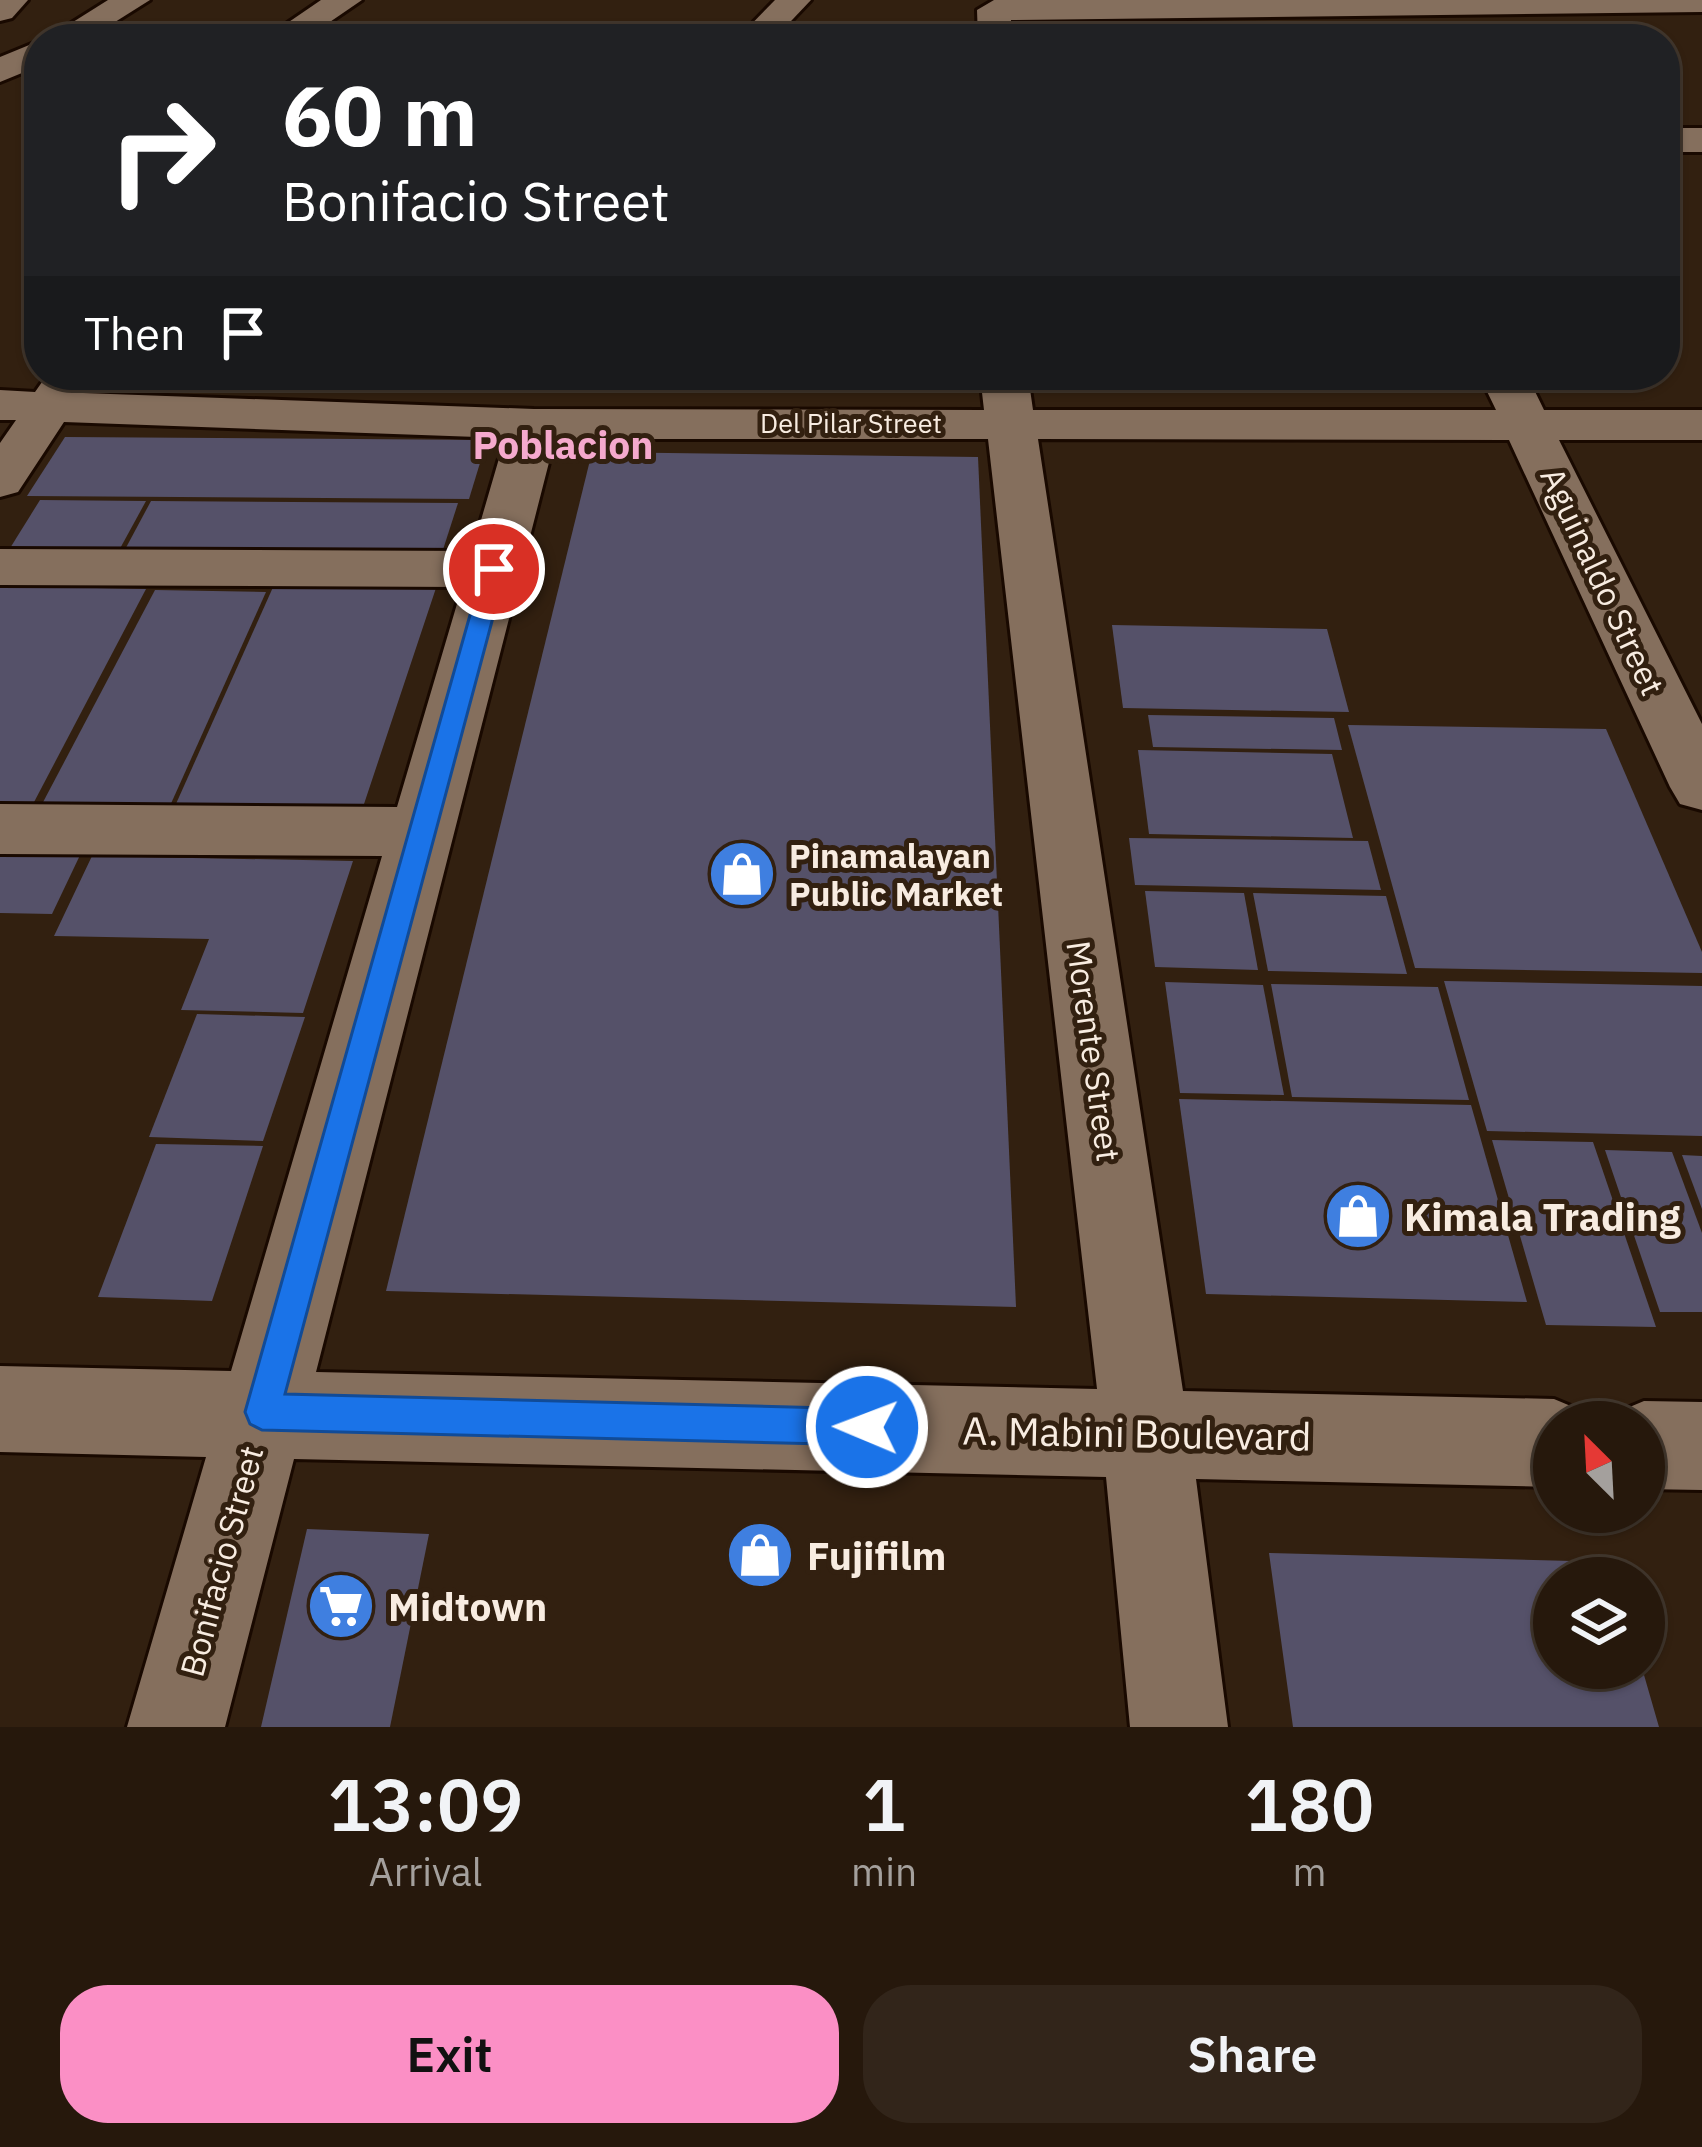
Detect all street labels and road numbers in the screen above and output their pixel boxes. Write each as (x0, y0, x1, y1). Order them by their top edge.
street label: Del Pilar Street (760, 405, 942, 440)
street label: Aguinaldo Street (1531, 460, 1675, 702)
street label: Morente Street (1057, 938, 1131, 1164)
street label: A. Mabini Boulevard (962, 1404, 1312, 1462)
street label: Bonifacio Street (170, 1441, 272, 1681)

